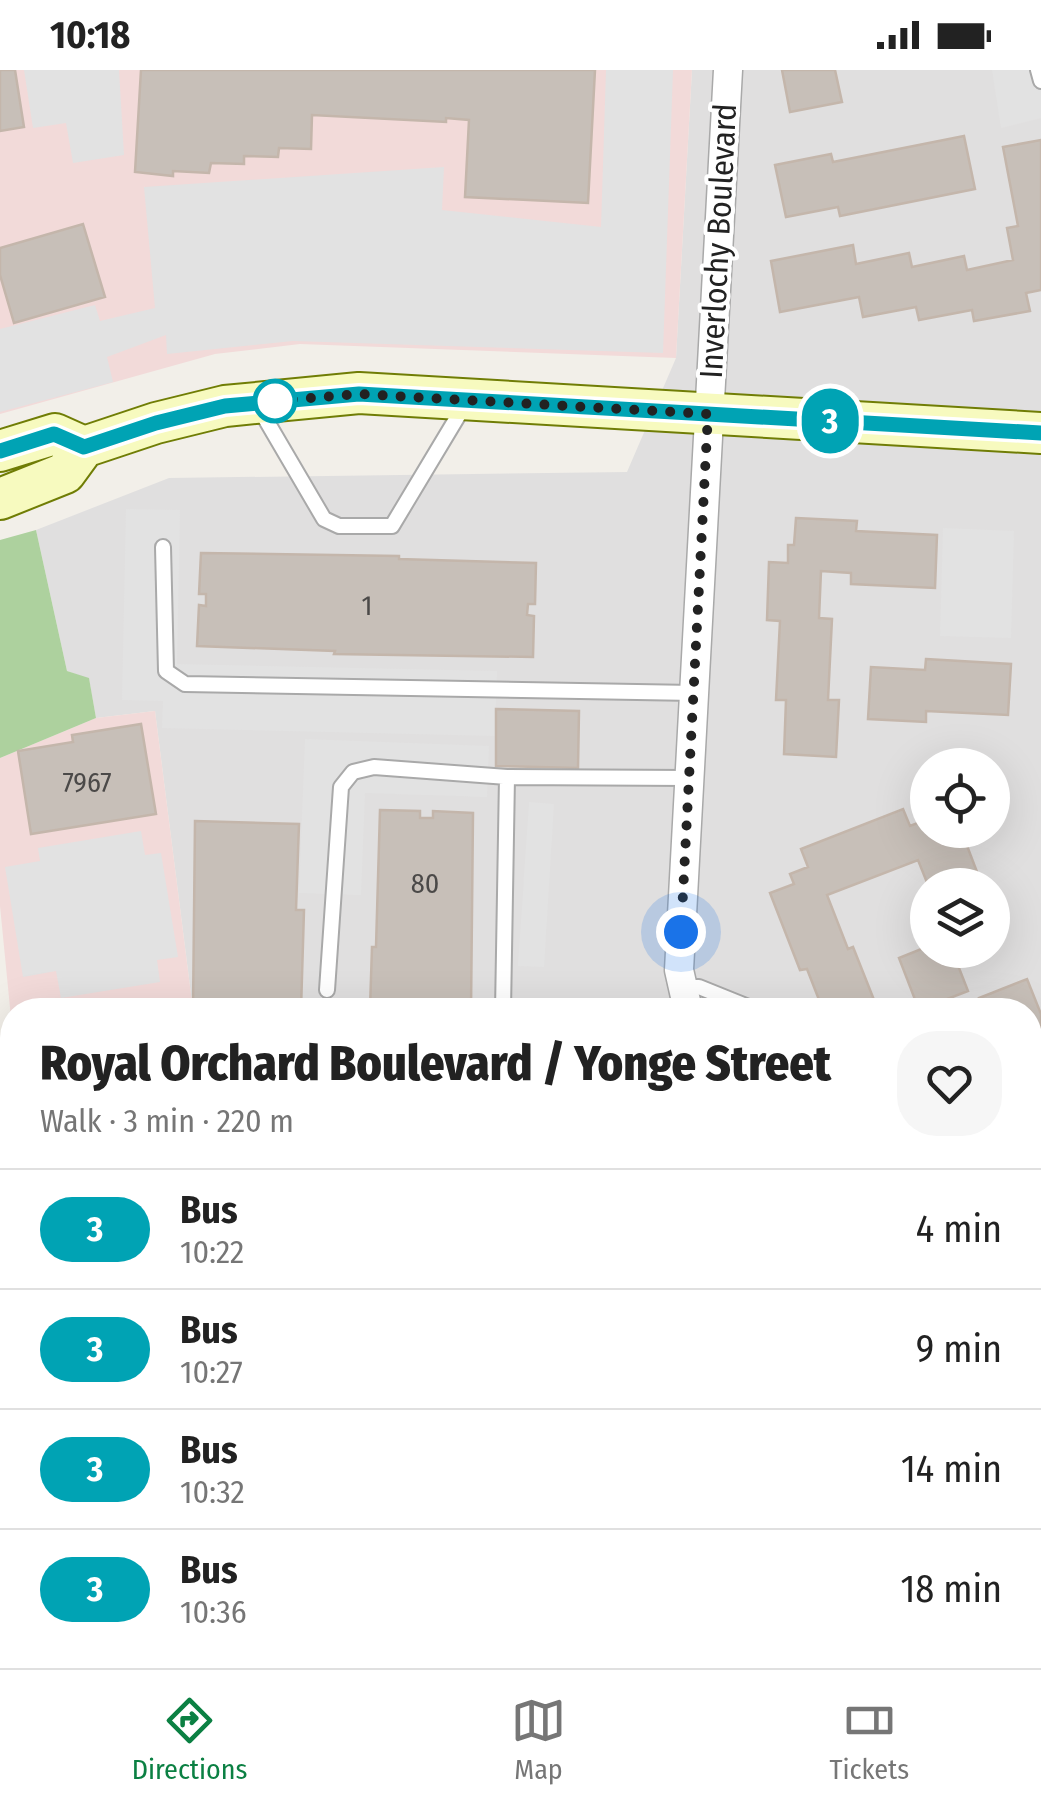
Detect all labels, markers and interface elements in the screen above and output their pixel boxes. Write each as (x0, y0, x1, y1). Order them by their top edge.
text: 10:18 (50, 12, 130, 58)
street label: Inverlochy Boulevard (692, 103, 744, 379)
unlabelled marker (254, 380, 296, 422)
line badge: 3 (798, 388, 862, 454)
text: 3 (822, 400, 838, 442)
house number: 1 (362, 589, 372, 622)
map controls (910, 748, 1010, 968)
button: locate (910, 748, 1010, 848)
house number: 7967 (62, 766, 112, 799)
house number: 80 (411, 867, 439, 900)
button: layers (910, 868, 1010, 968)
your location (656, 907, 706, 957)
button: heart (897, 1031, 1002, 1136)
text: Royal Orchard Boulevard / Yonge Street (40, 1035, 831, 1093)
text: Walk · 3 min · 220 m (40, 1102, 294, 1140)
text: Bus (180, 1187, 238, 1233)
text: 4 min (916, 1206, 1002, 1252)
text: 3 (87, 1208, 103, 1250)
text: 10:22 (180, 1233, 244, 1271)
text: Bus (180, 1307, 238, 1353)
text: 9 min (916, 1326, 1002, 1372)
text: 3 (87, 1328, 103, 1370)
text: 10:27 (180, 1353, 243, 1391)
text: Bus (180, 1427, 238, 1473)
text: 14 min (901, 1446, 1002, 1492)
text: 3 (87, 1448, 103, 1490)
text: 10:32 (180, 1473, 245, 1511)
text: Bus (180, 1547, 238, 1593)
text: 18 min (900, 1566, 1002, 1612)
text: 3 (87, 1568, 103, 1610)
text: 10:36 (180, 1593, 247, 1631)
tab: Directions (132, 1693, 248, 1786)
tab: Map (511, 1693, 566, 1786)
tab: Tickets (829, 1693, 909, 1786)

